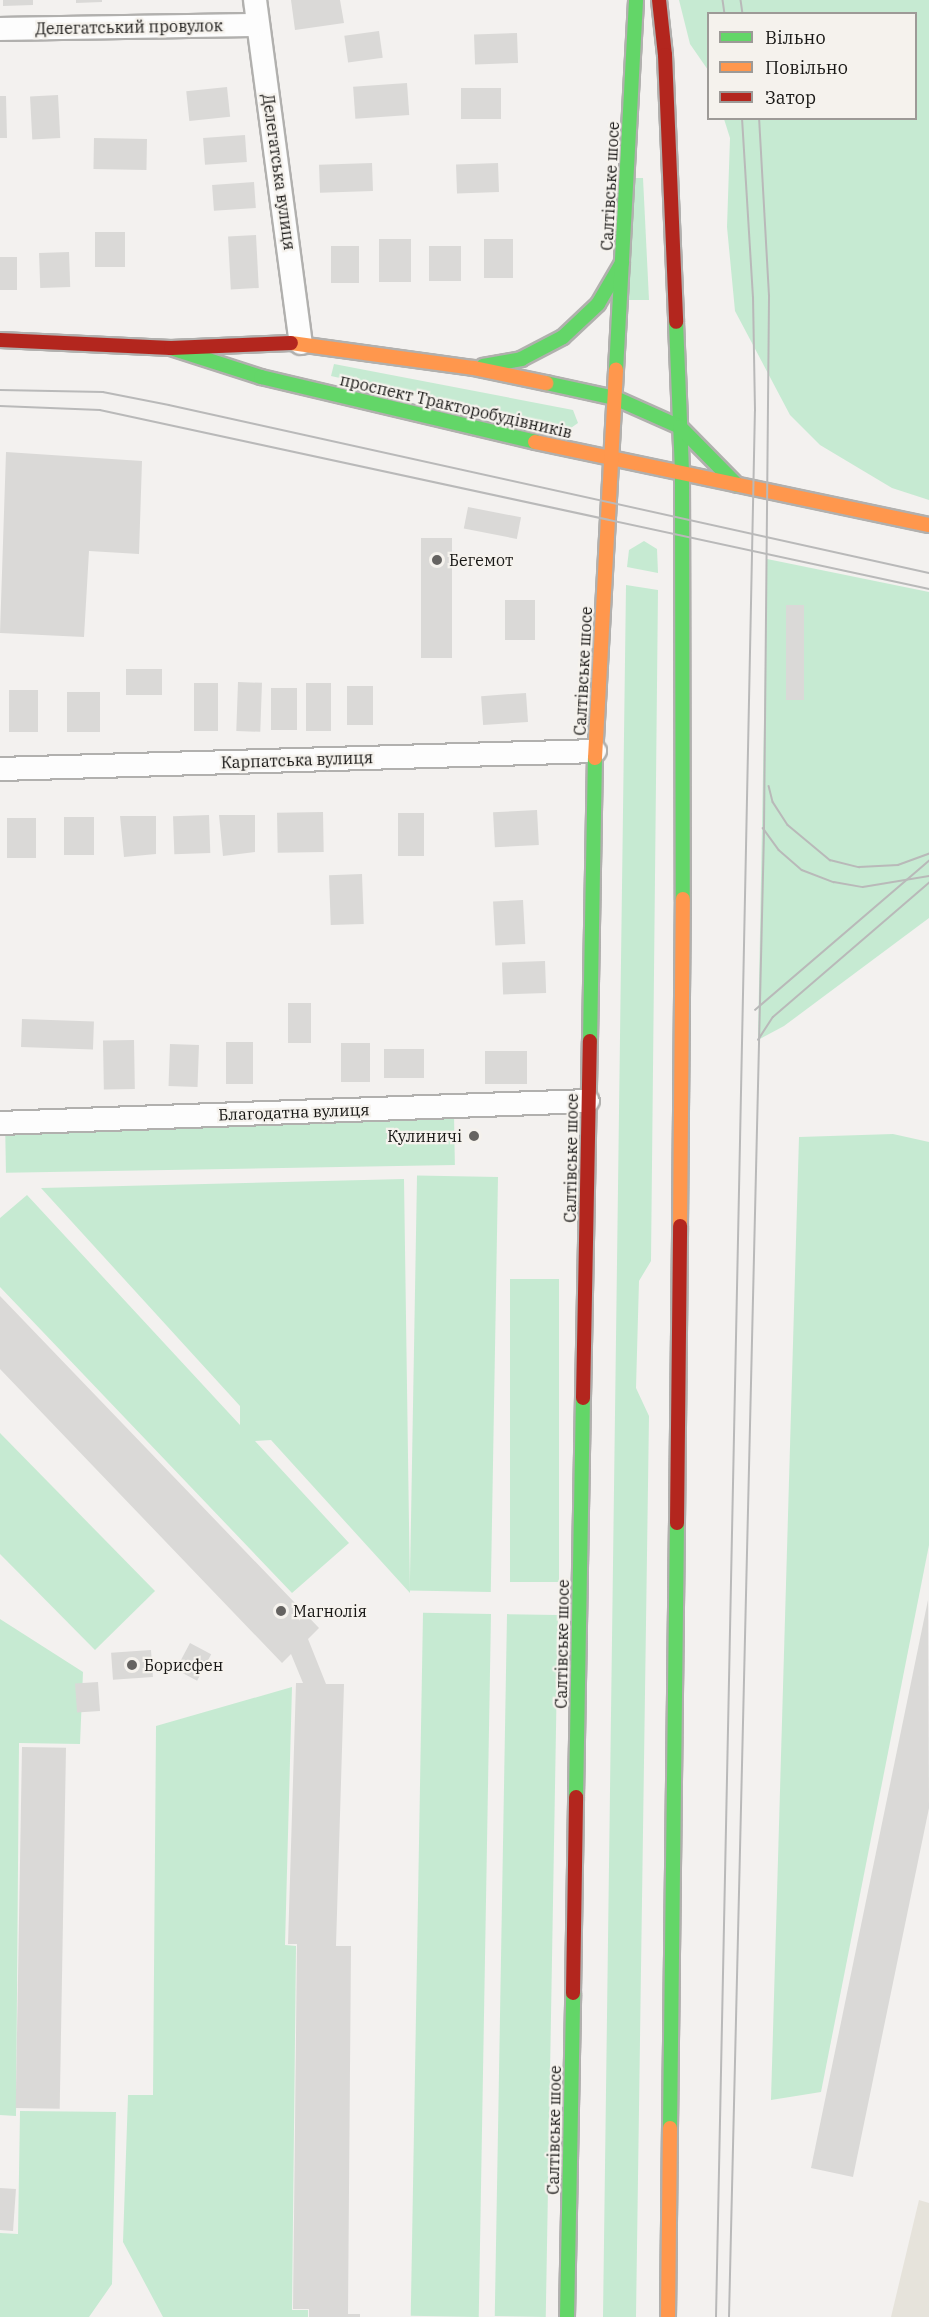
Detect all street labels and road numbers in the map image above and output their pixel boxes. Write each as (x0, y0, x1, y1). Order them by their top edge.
street label: Делегатський провулок (35, 16, 223, 38)
street label: Делегатська вулиця (259, 93, 299, 251)
street label: Салтівське шосе (597, 121, 623, 251)
street label: проспект Тракторобудівників (338, 370, 574, 442)
street label: Салтівське шосе (570, 606, 596, 736)
street label: Карпатська вулиця (221, 748, 373, 772)
street label: Салтівське шосе (560, 1093, 582, 1223)
street label: Благодатна вулиця (218, 1100, 370, 1124)
street label: Салтівське шосе (551, 1579, 573, 1709)
street label: Салтівське шосе (543, 2065, 565, 2195)

